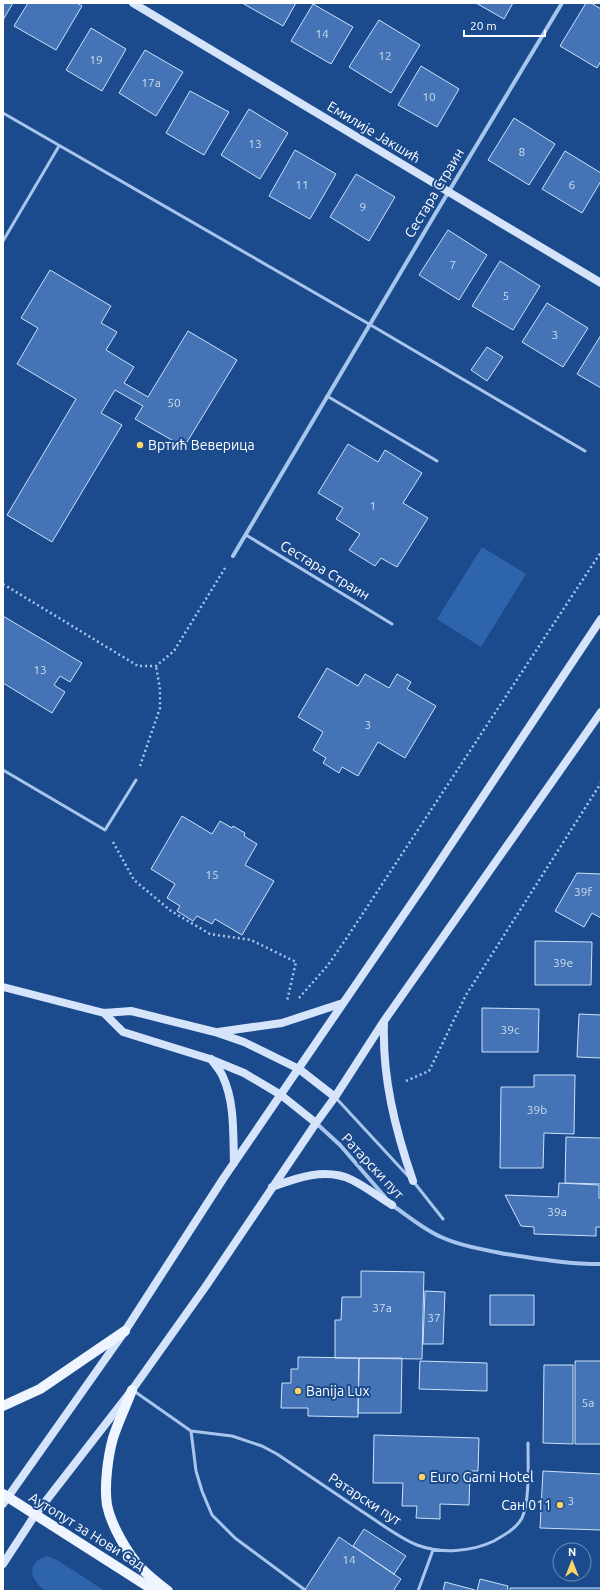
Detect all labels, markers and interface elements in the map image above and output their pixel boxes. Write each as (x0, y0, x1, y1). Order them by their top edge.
scale bar (464, 12, 545, 38)
text: 20 m (470, 19, 497, 32)
house number: 14 (315, 27, 329, 40)
house number: 12 (378, 49, 392, 62)
house number: 19 (89, 53, 103, 66)
house number: 17a (141, 76, 161, 89)
house number: 10 (422, 90, 436, 103)
street label: Емилије Јакшић (324, 98, 424, 166)
house number: 13 (248, 137, 262, 150)
street label: Сестара Страин (401, 145, 467, 241)
house number: 8 (519, 145, 526, 158)
house number: 11 (295, 178, 309, 191)
house number: 6 (569, 178, 576, 191)
house number: 9 (360, 200, 366, 213)
house number: 7 (450, 258, 456, 271)
house number: 5 (503, 289, 509, 302)
house number: 3 (552, 328, 558, 341)
house number: 50 (167, 396, 181, 409)
place label: Вртић Веверица (148, 437, 255, 453)
marker: Вртић Веверица (135, 440, 145, 450)
house number: 1 (370, 499, 376, 512)
street label: Сестара Страин (277, 537, 373, 603)
house number: 13 (33, 663, 47, 676)
house number: 3 (365, 718, 371, 731)
house number: 15 (205, 868, 219, 881)
house number: 39f (574, 885, 592, 898)
house number: 39e (553, 956, 573, 969)
house number: 39c (500, 1023, 520, 1036)
house number: 39b (527, 1103, 547, 1116)
street label: Ратарски пут (339, 1130, 407, 1202)
house number: 39a (547, 1205, 567, 1218)
house number: 37a (372, 1301, 392, 1314)
house number: 37 (427, 1311, 441, 1324)
place label: Banija Lux (306, 1383, 369, 1399)
marker: Banija Lux (293, 1386, 303, 1396)
house number: 5a (582, 1396, 594, 1409)
place label: Euro Garni Hotel (430, 1469, 534, 1485)
street label: Ратарски пут (326, 1470, 404, 1528)
marker: Euro Garni Hotel (417, 1472, 427, 1482)
street label: Аутопут за Нови Сад (26, 1489, 148, 1573)
house number: 3 (568, 1494, 574, 1507)
place label: Сан 011 (501, 1497, 552, 1513)
marker: Сан 011 (555, 1500, 565, 1510)
north arrow (552, 1542, 592, 1582)
text: N (568, 1546, 576, 1558)
house number: 14 (342, 1553, 356, 1566)

